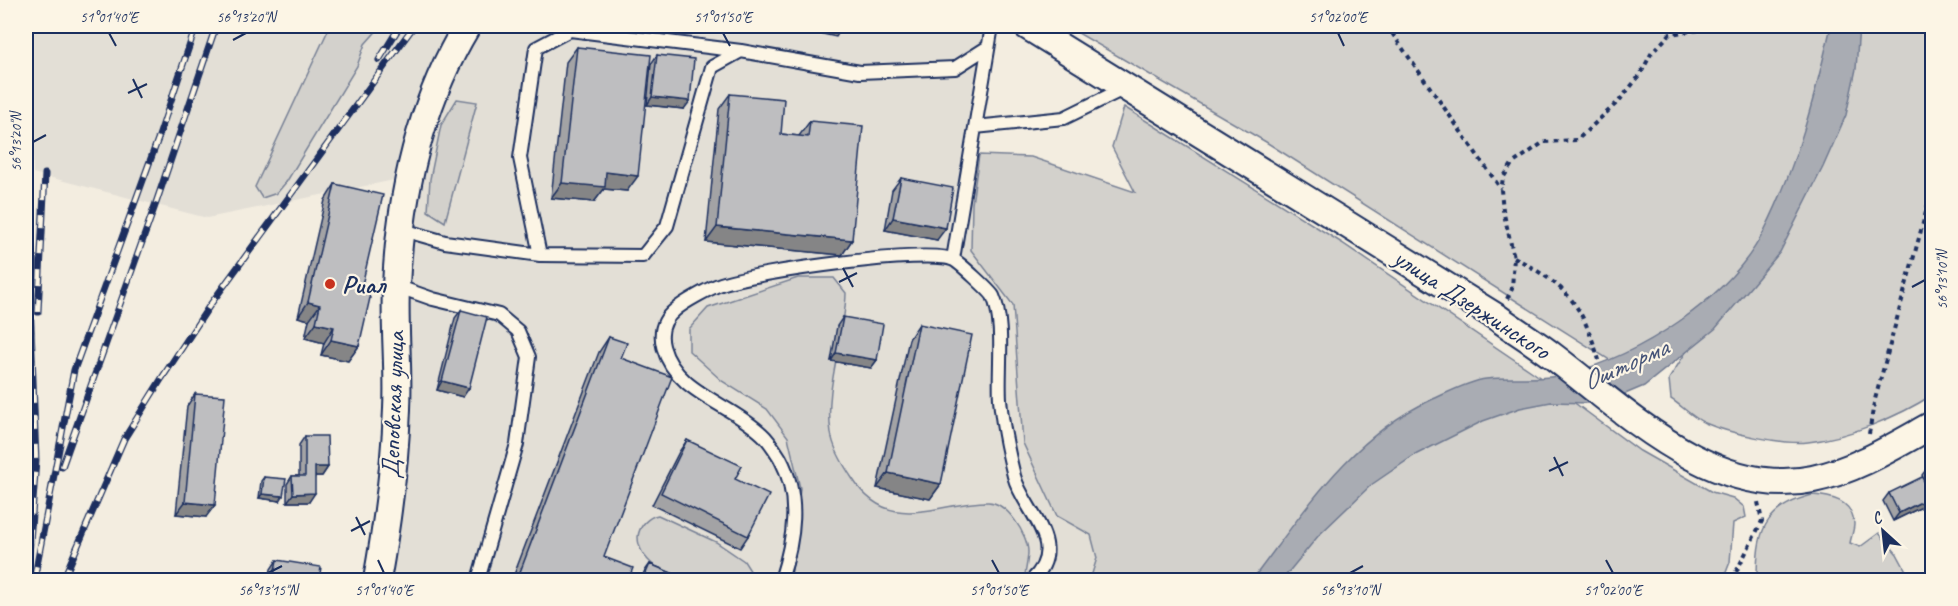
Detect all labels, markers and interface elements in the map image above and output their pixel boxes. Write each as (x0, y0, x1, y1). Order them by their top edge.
text: 51°01'40"E (80, 8, 140, 27)
text: 56°13'20"N (216, 8, 279, 27)
text: 51°01'50"E (694, 8, 754, 27)
text: 51°02'00"E (1309, 8, 1369, 27)
text: 56°13'20"N (7, 109, 26, 172)
street label: улица Дзержинского (1386, 240, 1558, 368)
text: 56°13'10"N (1933, 247, 1952, 310)
place label: Риал (342, 268, 387, 301)
marker: Риал (323, 277, 337, 291)
street label: Деповская улица (374, 329, 412, 479)
water label: Ошторма (1577, 329, 1675, 398)
north arrow (1853, 501, 1913, 561)
text: С (1869, 507, 1887, 529)
text: 56°13'15"N (238, 581, 301, 600)
text: 51°01'40"E (355, 581, 415, 600)
text: 51°01'50"E (970, 581, 1030, 600)
text: 56°13'10"N (1320, 581, 1383, 600)
text: 51°02'00"E (1584, 581, 1644, 600)

